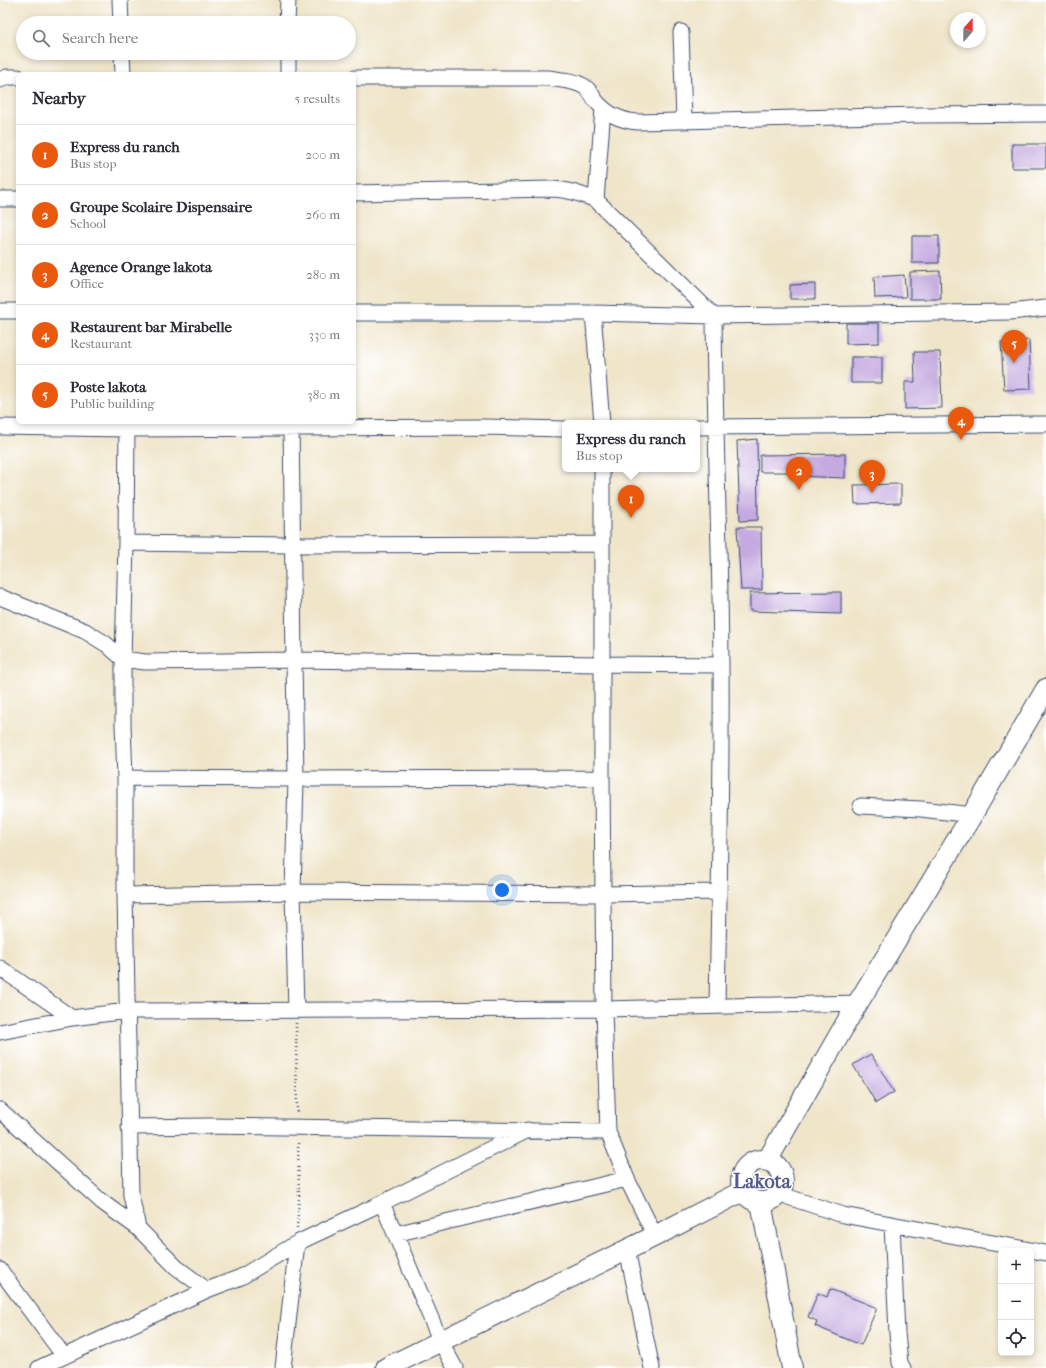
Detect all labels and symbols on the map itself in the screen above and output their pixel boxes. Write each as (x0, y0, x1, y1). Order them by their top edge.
north arrow (950, 12, 986, 48)
pin: 5 (1001, 330, 1027, 363)
pin: 4 (948, 407, 974, 440)
pin: 2 (786, 457, 812, 490)
pin: 3 (859, 460, 885, 493)
pin: 1 (618, 485, 644, 518)
your location (492, 880, 512, 900)
district label: Lakota (733, 1170, 792, 1193)

